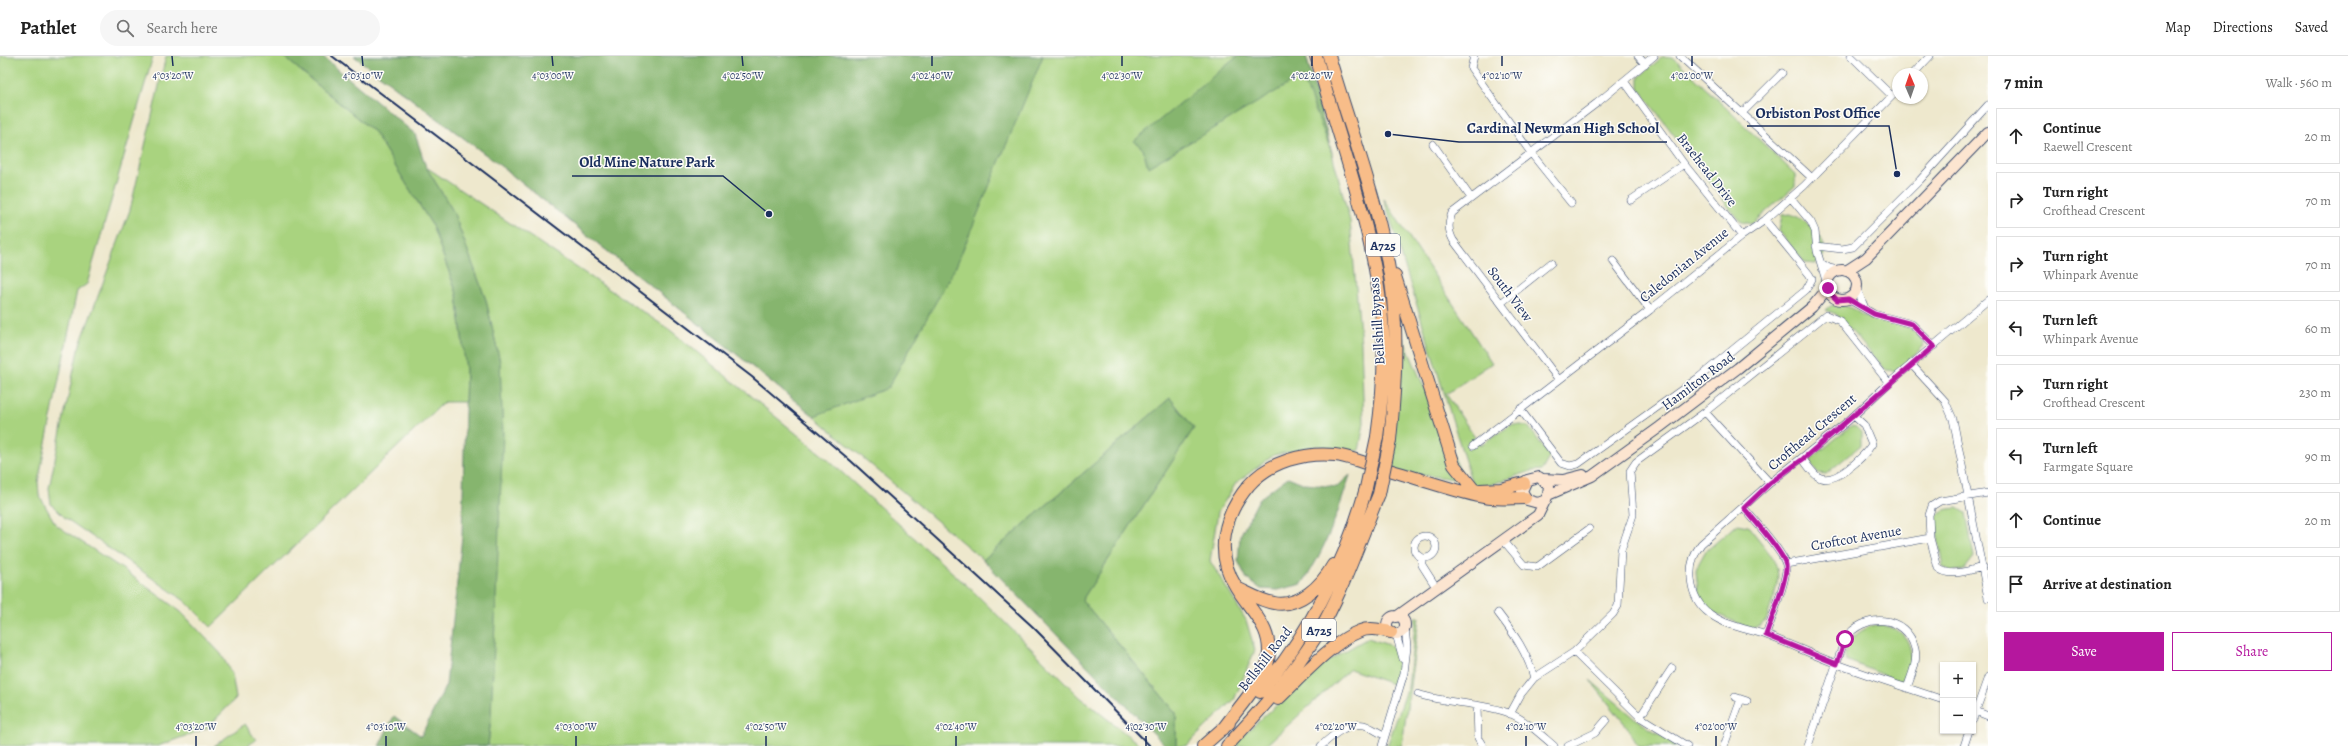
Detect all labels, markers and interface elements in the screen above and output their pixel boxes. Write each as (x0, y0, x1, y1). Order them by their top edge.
search box (100, 10, 380, 46)
text: Pathlet (20, 15, 76, 41)
icon: search (114, 17, 136, 39)
text: Search here (146, 18, 218, 38)
text: Map (2165, 18, 2191, 37)
text: Directions (2213, 18, 2273, 37)
text: Saved (2295, 18, 2328, 37)
north arrow (1892, 68, 1928, 104)
text: 4°03'20"W (152, 69, 194, 82)
text: 4°03'10"W (343, 69, 384, 82)
text: 4°03'00"W (532, 69, 575, 82)
text: 4°02'50"W (722, 69, 764, 82)
text: 4°02'40"W (911, 69, 953, 82)
text: 4°02'30"W (1101, 69, 1143, 82)
text: 4°02'20"W (1291, 69, 1334, 82)
text: 4°02'10"W (1482, 69, 1523, 82)
text: 4°02'00"W (1671, 69, 1714, 82)
text: 7 min (2004, 71, 2043, 94)
text: Walk · 560 m (2266, 74, 2332, 91)
callout: Orbiston Post Office (1747, 99, 1889, 126)
text: Orbiston Post Office (1755, 103, 1881, 123)
callout: Cardinal Newman High School (1459, 115, 1667, 142)
text: Cardinal Newman High School (1467, 118, 1659, 138)
text: Continue (2043, 118, 2101, 138)
icon: ahead (2005, 125, 2027, 147)
text: 20 m (2305, 128, 2331, 145)
street label: Braehead Drive (1672, 129, 1742, 211)
text: Raewell Crescent (2043, 138, 2133, 155)
callout: Old Mine Nature Park (572, 149, 723, 176)
text: Old Mine Nature Park (579, 152, 715, 172)
text: Turn right (2043, 182, 2108, 202)
icon: right (2005, 189, 2027, 211)
text: 70 m (2305, 192, 2331, 209)
text: Crofthead Crescent (2043, 202, 2145, 219)
street label: Caledonian Avenue (1635, 223, 1733, 307)
road number: A725 (1366, 234, 1400, 256)
text: Turn right (2043, 246, 2108, 266)
icon: right (2005, 253, 2027, 275)
text: 70 m (2305, 256, 2331, 273)
street label: South View (1483, 262, 1537, 326)
text: Whinpark Avenue (2043, 266, 2138, 283)
street label: Bellshill Bypass (1364, 277, 1390, 365)
route end (1819, 279, 1837, 297)
text: Turn left (2043, 310, 2098, 330)
icon: left (2005, 317, 2027, 339)
text: 60 m (2305, 320, 2331, 337)
text: Whinpark Avenue (2043, 330, 2138, 347)
street label: Hamilton Road (1658, 347, 1739, 415)
text: Turn right (2043, 374, 2108, 394)
icon: right (2005, 381, 2027, 403)
text: 230 m (2299, 384, 2331, 401)
street label: Crofthead Crescent (1764, 389, 1861, 475)
text: Crofthead Crescent (2043, 394, 2145, 411)
text: Turn left (2043, 438, 2098, 458)
icon: left (2005, 445, 2027, 467)
text: 90 m (2305, 448, 2331, 465)
text: Farmgate Square (2043, 458, 2133, 475)
icon: ahead (2005, 509, 2027, 531)
text: Continue (2043, 510, 2101, 530)
text: 20 m (2305, 512, 2331, 529)
street label: Croftcot Avenue (1809, 521, 1903, 555)
icon: arrive (2005, 573, 2027, 595)
text: Arrive at destination (2043, 574, 2172, 594)
road number: A725 (1302, 619, 1336, 641)
street label: Bellshill Road (1234, 622, 1297, 695)
route start (1836, 630, 1854, 648)
button: Save (2004, 632, 2164, 671)
button: Share (2172, 632, 2332, 671)
map controls (1940, 662, 1976, 734)
button: + (1940, 662, 1976, 698)
button: − (1940, 698, 1976, 734)
text: 4°03'20"W (175, 720, 217, 733)
text: 4°03'10"W (366, 720, 407, 733)
text: 4°03'00"W (555, 720, 598, 733)
text: 4°02'50"W (745, 720, 787, 733)
text: 4°02'40"W (935, 720, 977, 733)
text: 4°02'30"W (1125, 720, 1167, 733)
text: 4°02'20"W (1315, 720, 1358, 733)
text: 4°02'10"W (1506, 720, 1547, 733)
text: 4°02'00"W (1695, 720, 1738, 733)

